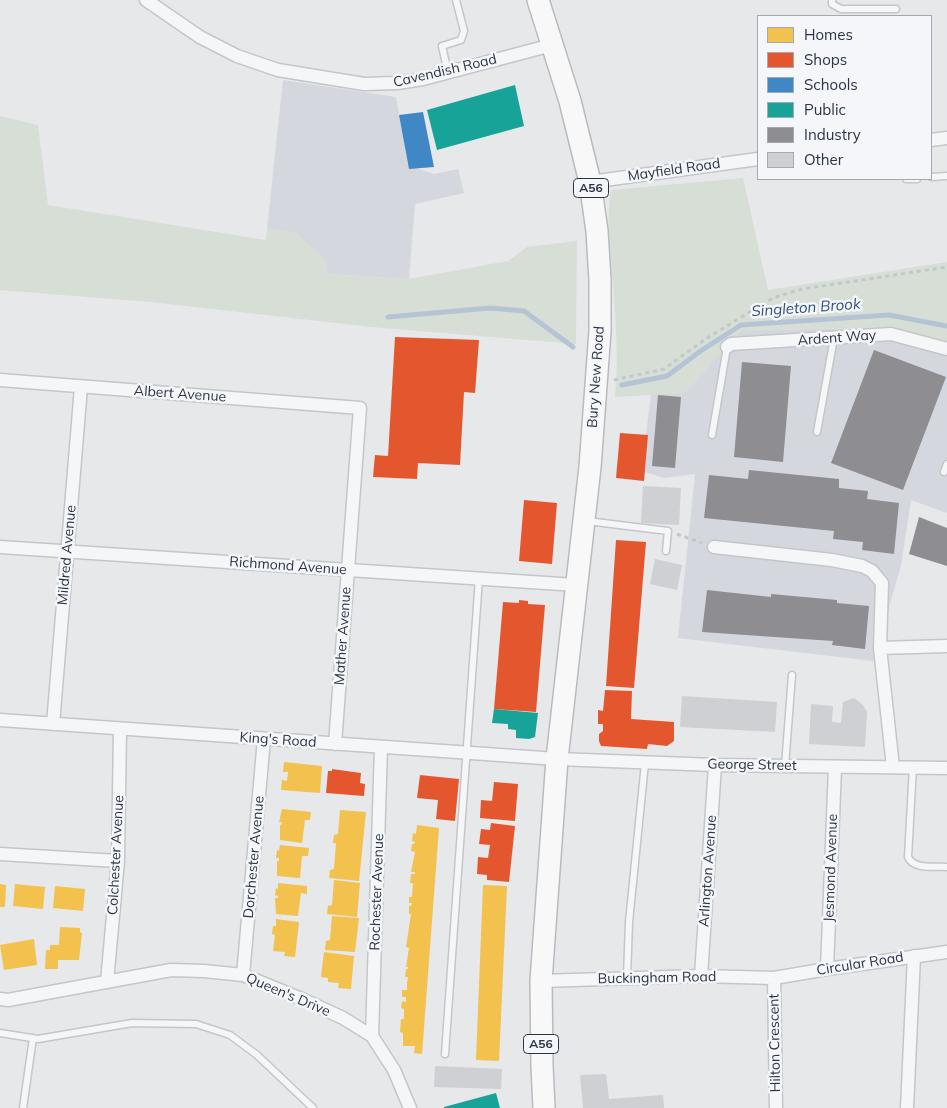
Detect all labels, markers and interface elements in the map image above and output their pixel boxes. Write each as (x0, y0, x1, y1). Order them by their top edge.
legend (757, 15, 932, 180)
text: Homes (804, 25, 853, 44)
text: Shops (804, 50, 847, 69)
street label: Cavendish Road (392, 51, 498, 91)
text: Schools (804, 75, 858, 94)
text: Public (804, 100, 846, 119)
text: Industry (804, 125, 861, 144)
text: Other (804, 150, 843, 169)
street label: Mayfield Road (627, 155, 721, 185)
road number: A56 (574, 178, 608, 198)
water label: Singleton Brook (751, 295, 861, 321)
street label: Bury New Road (584, 325, 608, 429)
street label: Ardent Way (797, 327, 877, 349)
street label: Albert Avenue (133, 382, 227, 406)
street label: Mildred Avenue (54, 504, 80, 606)
street label: Richmond Avenue (229, 554, 347, 578)
street label: Mather Avenue (331, 586, 355, 686)
street label: King's Road (239, 729, 317, 751)
street label: George Street (707, 756, 797, 774)
street label: Colchester Avenue (104, 795, 128, 915)
street label: Dorchester Avenue (240, 795, 268, 919)
street label: Arlington Avenue (696, 814, 720, 928)
street label: Jesmond Avenue (821, 814, 841, 922)
street label: Rochester Avenue (367, 833, 387, 951)
street label: Circular Road (815, 949, 905, 979)
street label: Buckingham Road (598, 969, 716, 987)
street label: Queen's Drive (243, 970, 333, 1020)
street label: Hilton Crescent (766, 994, 784, 1092)
road number: A56 (524, 1034, 558, 1054)

